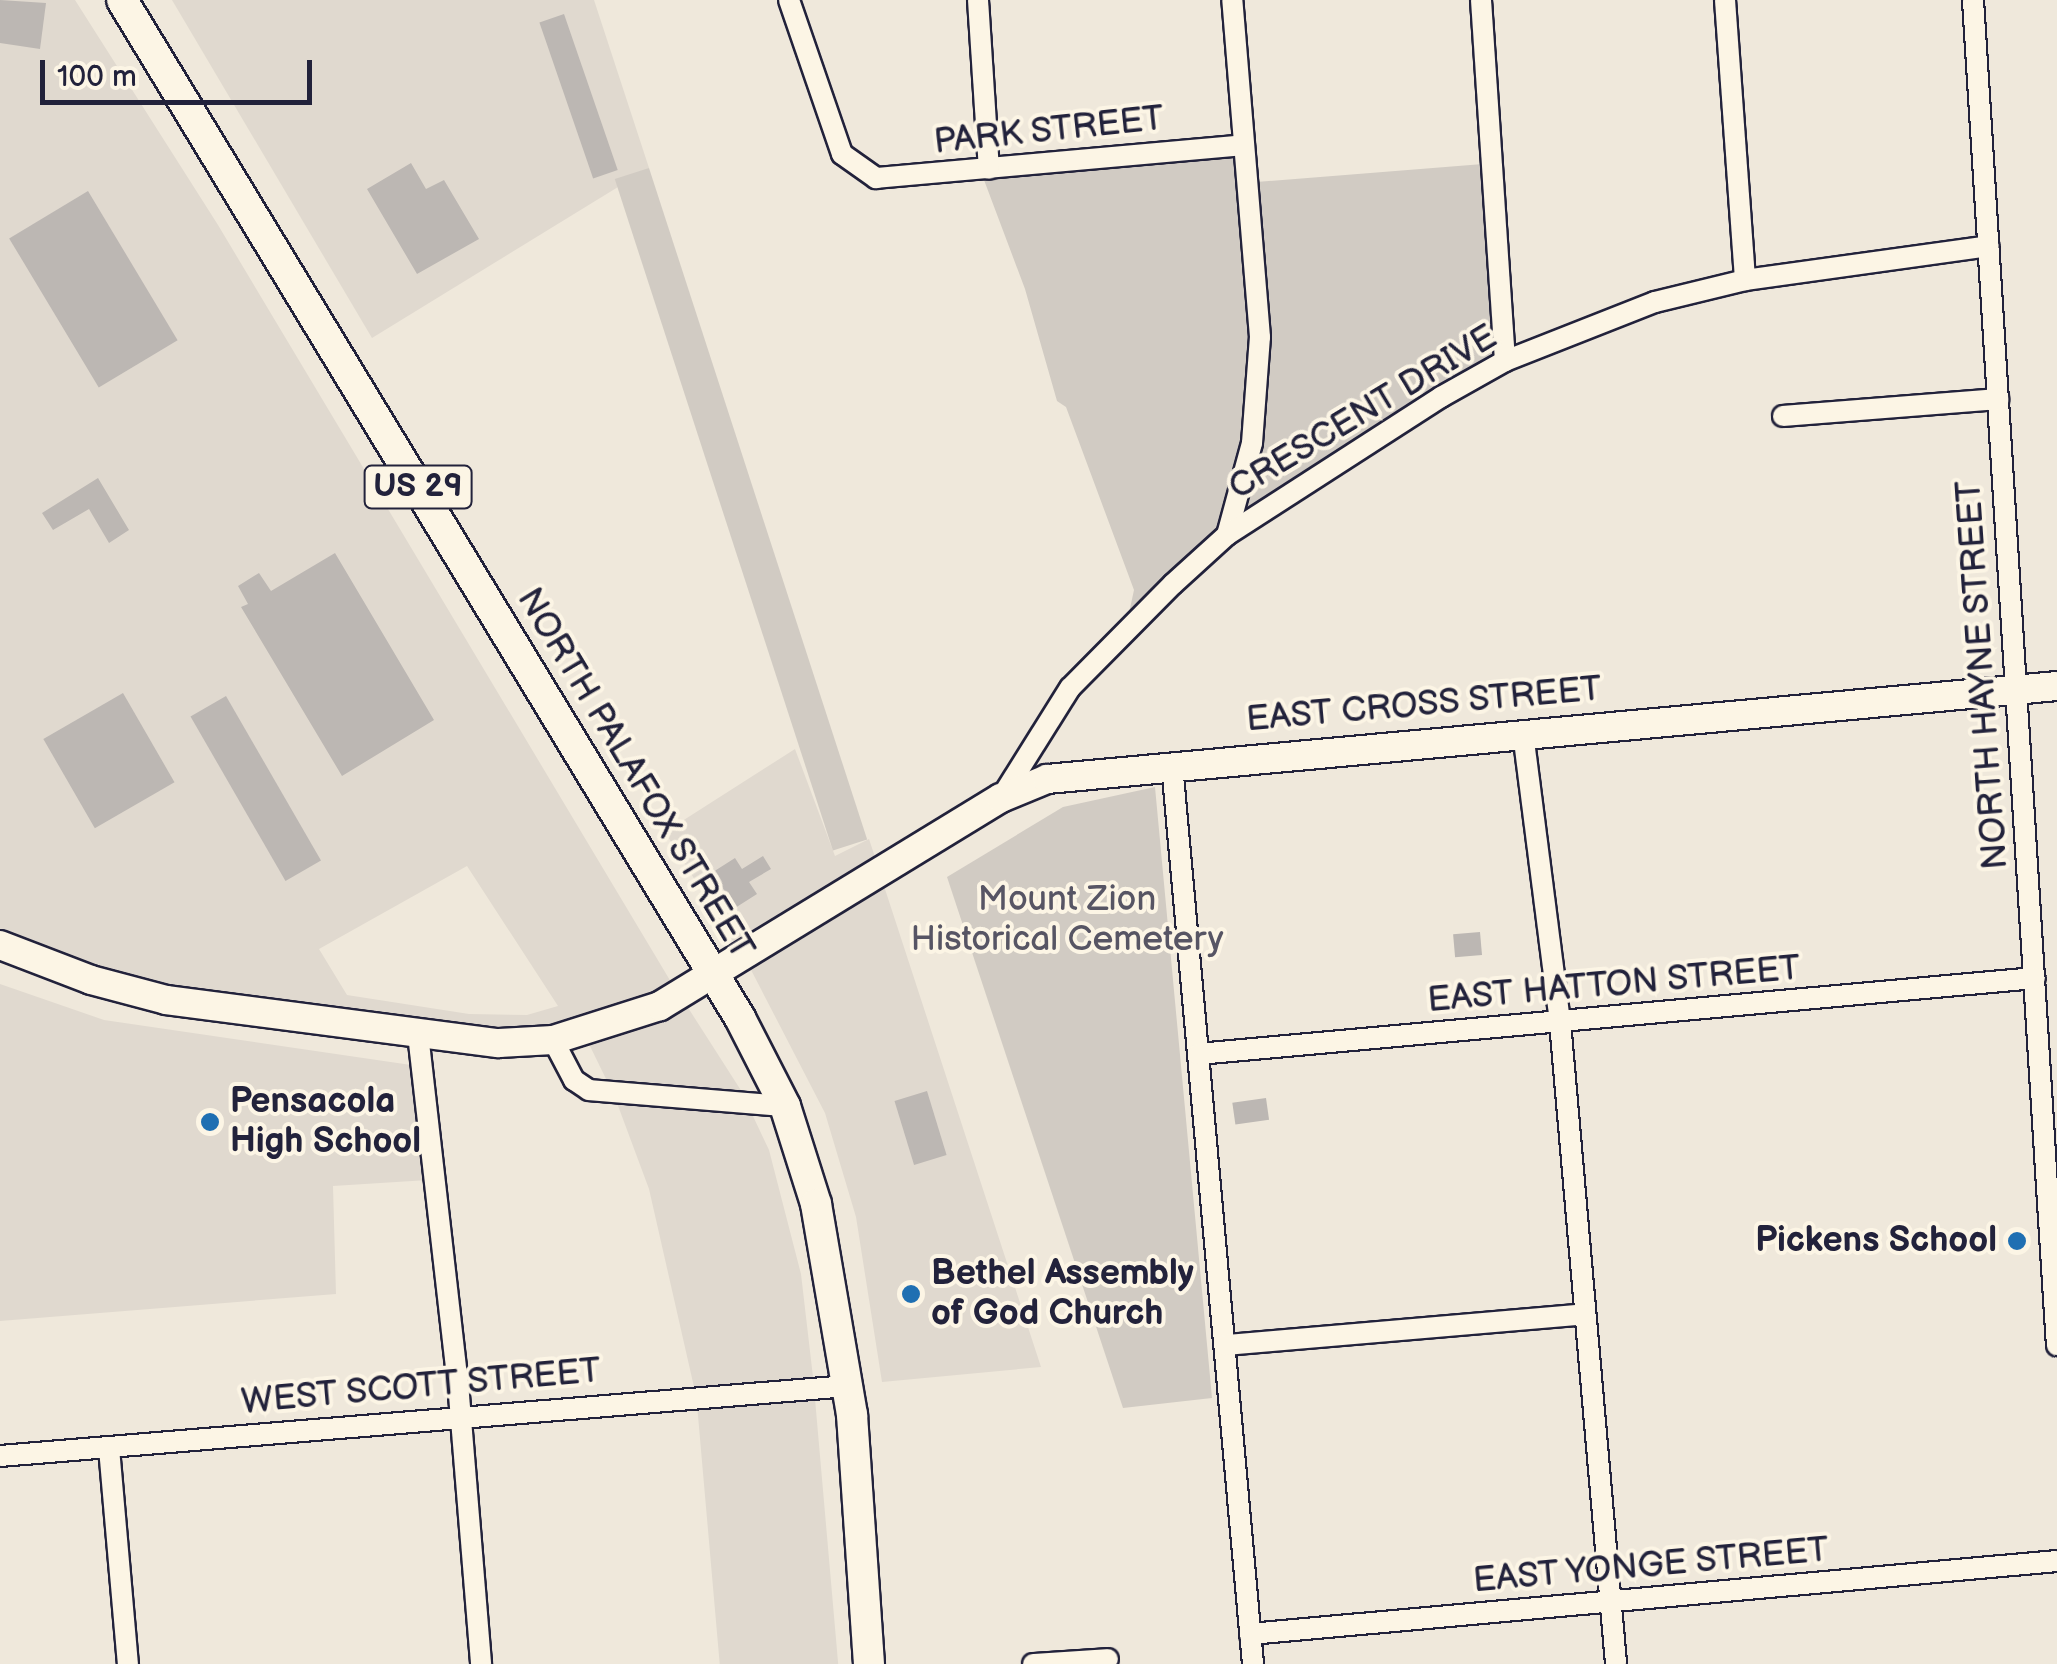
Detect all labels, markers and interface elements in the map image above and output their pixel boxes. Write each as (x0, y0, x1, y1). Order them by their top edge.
scale bar (45, 40, 318, 102)
text: 100 m (57, 59, 137, 95)
street label: PARK STREET (932, 98, 1166, 164)
street label: CRESCENT DRIVE (1222, 317, 1504, 509)
road number: US 29 (363, 460, 473, 514)
street label: NORTH HAYNE STREET (1948, 479, 2018, 871)
street label: NORTH PALAFOX STREET (507, 581, 763, 967)
street label: EAST CROSS STREET (1244, 669, 1604, 741)
park label: Mount Zion Historical Cemetery (910, 879, 1224, 961)
street label: EAST HATTON STREET (1426, 948, 1802, 1022)
place label: Pensacola High School (230, 1081, 421, 1163)
marker: Pensacola High School (199, 1111, 221, 1133)
place label: Pickens School (1755, 1220, 1997, 1262)
marker: Pickens School (2006, 1230, 2028, 1252)
place label: Bethel Assembly of God Church (931, 1253, 1194, 1335)
marker: Bethel Assembly of God Church (900, 1283, 922, 1305)
street label: WEST SCOTT STREET (239, 1350, 603, 1424)
street label: EAST YONGE STREET (1470, 1529, 1832, 1603)

